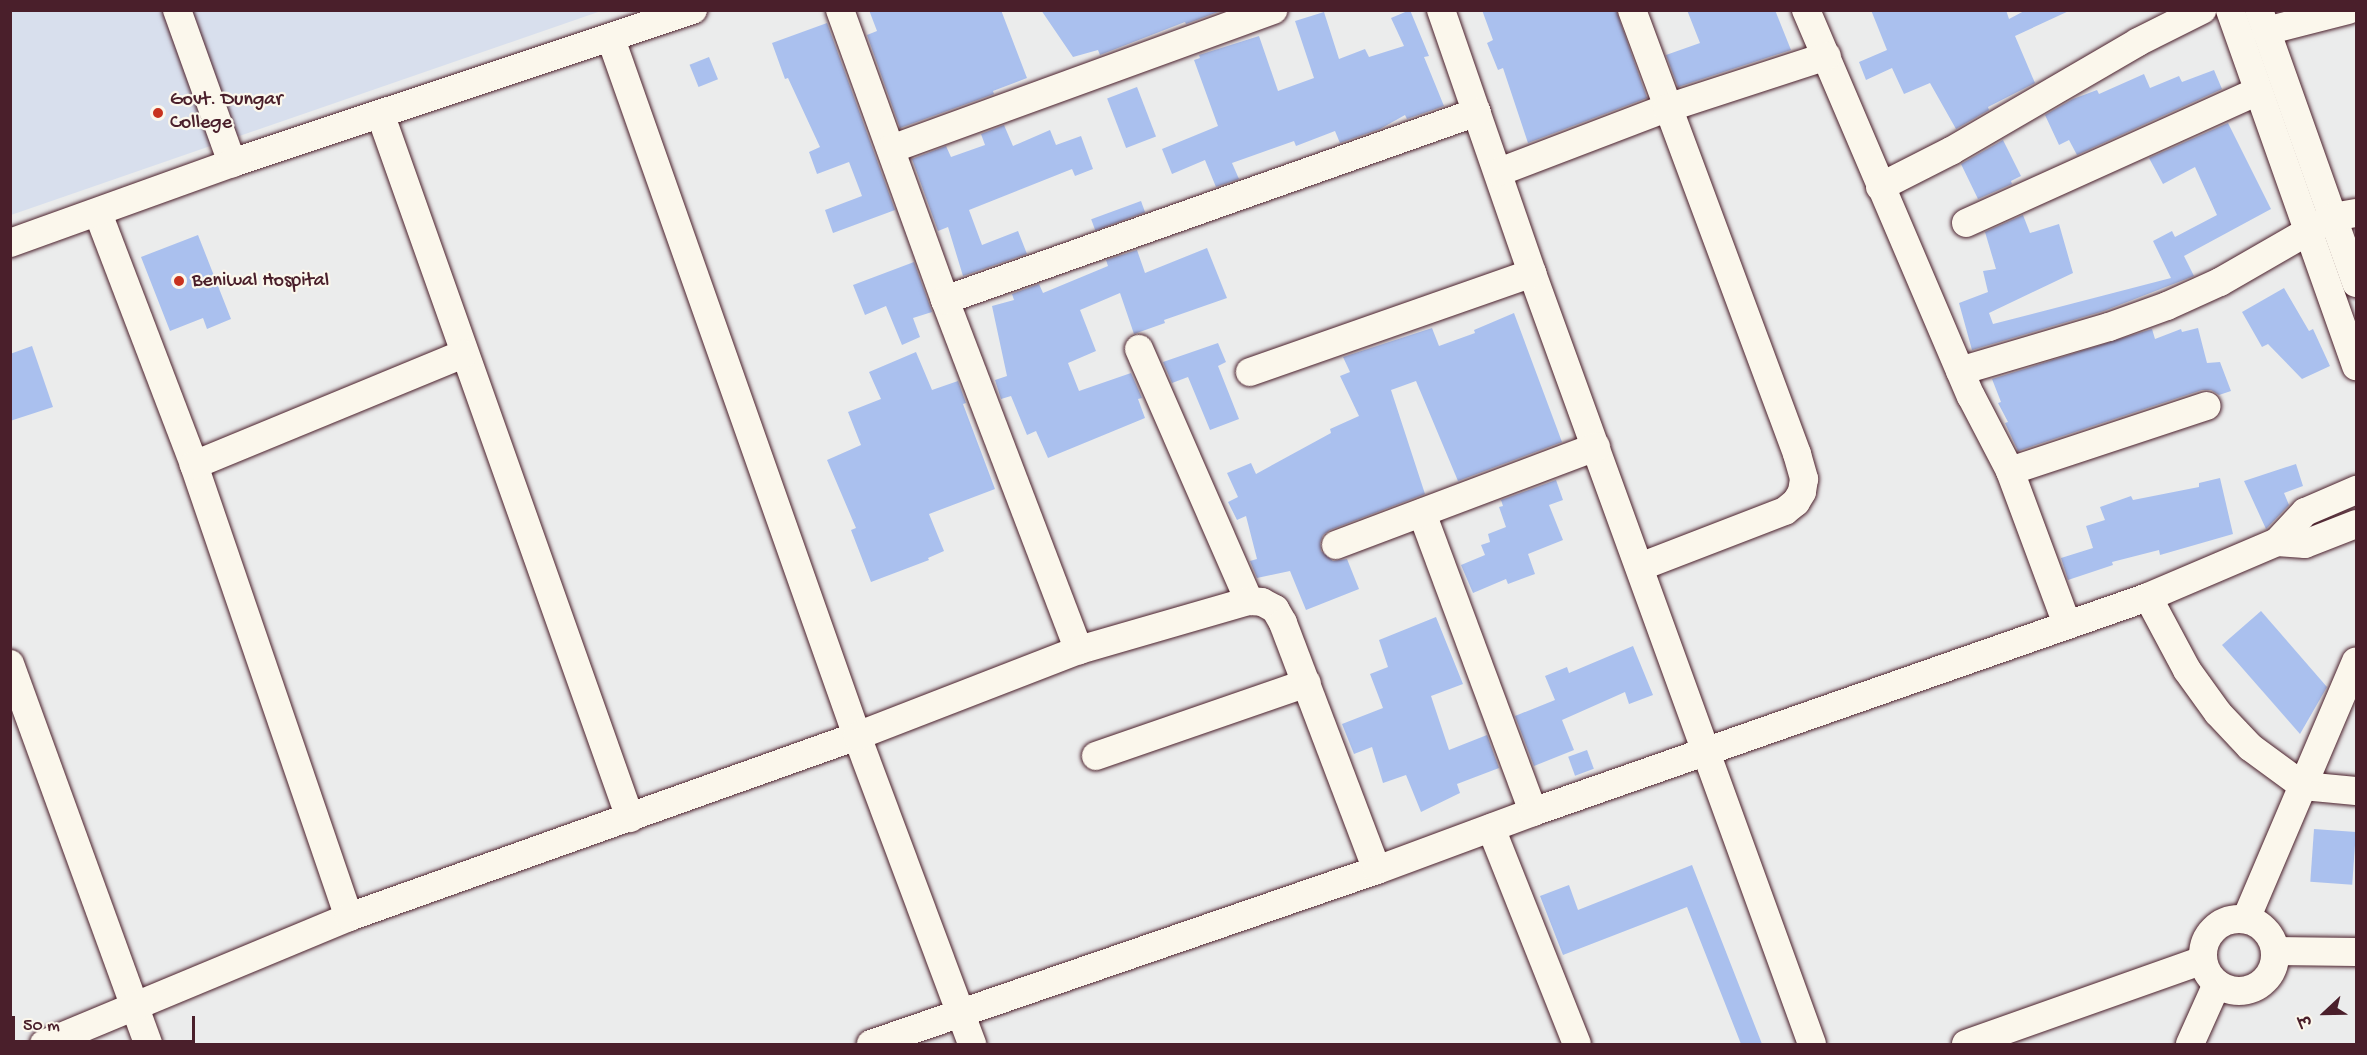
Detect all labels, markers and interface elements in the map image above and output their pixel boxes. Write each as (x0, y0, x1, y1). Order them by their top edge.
place label: Govt. Dungar College (170, 89, 282, 136)
marker: Govt. Dungar College (151, 106, 165, 120)
place label: Beniwal Hospital (192, 269, 329, 293)
marker: Beniwal Hospital (170, 272, 188, 290)
north arrow (2295, 983, 2355, 1043)
scale bar (15, 1004, 198, 1042)
text: उ (2297, 1011, 2319, 1028)
text: 50 m (23, 1016, 60, 1037)

